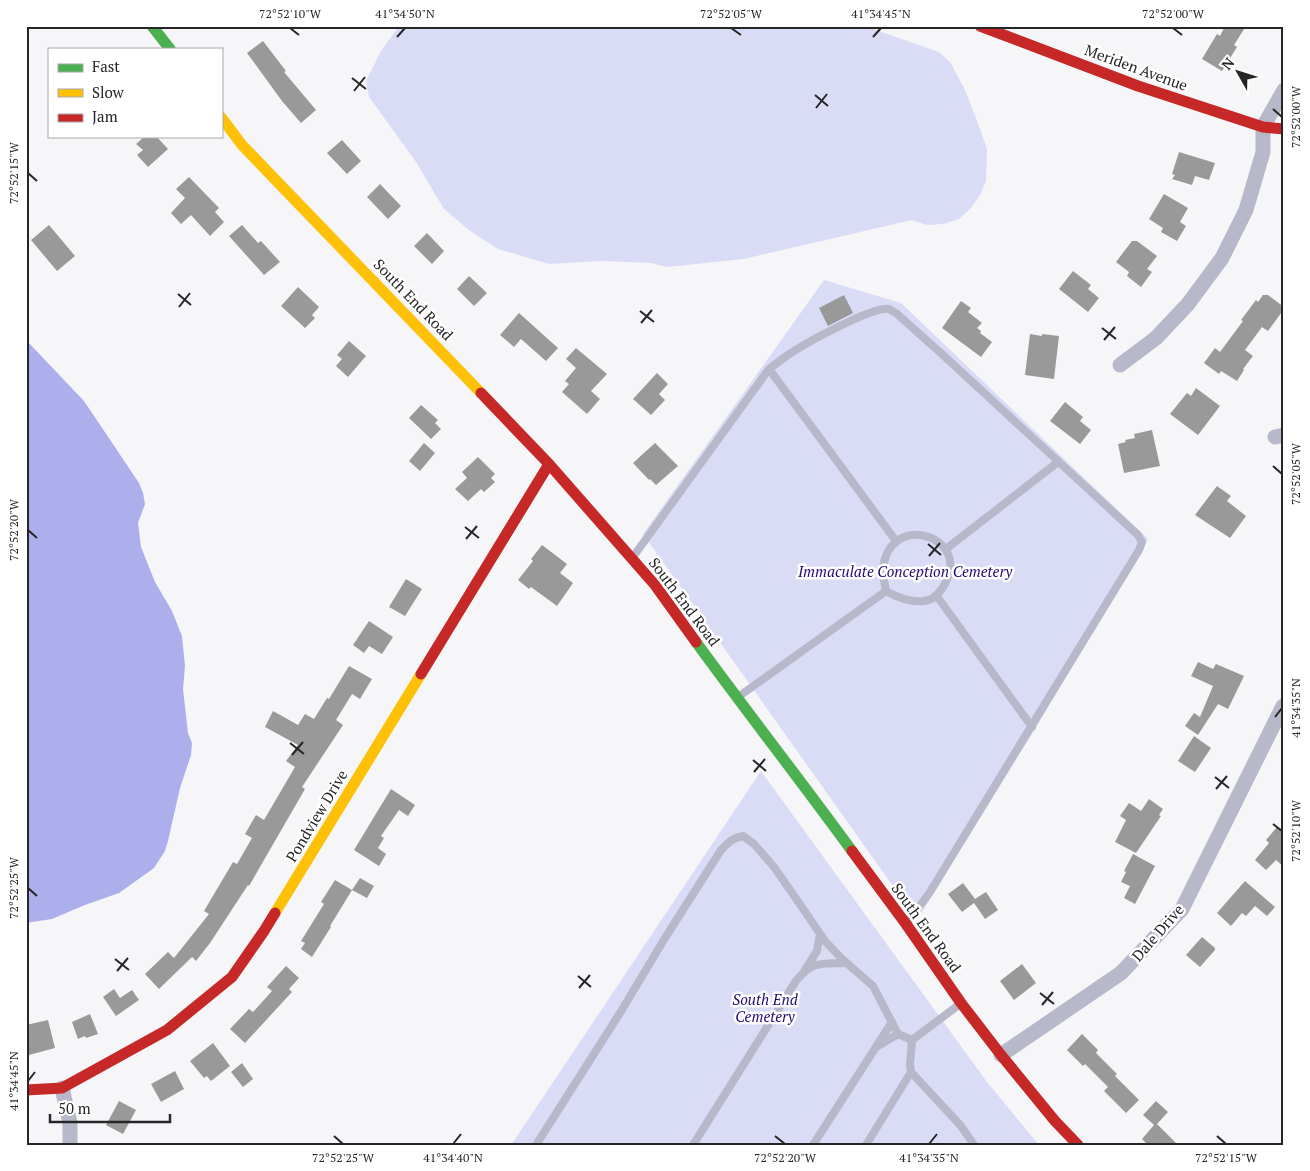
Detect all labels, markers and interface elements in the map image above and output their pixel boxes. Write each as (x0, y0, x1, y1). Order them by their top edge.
text: 72°52'10"W (259, 6, 322, 21)
text: 41°34'50"N (375, 6, 435, 21)
text: 72°52'05"W (700, 6, 763, 21)
text: 41°34'45"N (851, 6, 911, 21)
text: 72°52'00"W (1142, 6, 1205, 21)
street label: Meriden Avenue (1082, 39, 1191, 95)
legend (48, 48, 222, 138)
north arrow (1212, 48, 1262, 98)
text: N (1217, 53, 1238, 74)
text: Fast (92, 56, 120, 76)
text: Slow (92, 82, 125, 102)
text: 72°52'00"W (1288, 85, 1303, 148)
text: Jam (92, 106, 118, 126)
text: 72°52'15"W (6, 141, 21, 204)
street label: South End Road (370, 254, 458, 344)
text: 72°52'05"W (1288, 442, 1303, 505)
text: 72°52'20"W (6, 498, 21, 561)
street label: South End Road (645, 553, 725, 650)
park label: Immaculate Conception Cemetery (797, 561, 1013, 581)
text: 41°34'35"N (1288, 678, 1303, 738)
street label: Pondview Drive (281, 766, 352, 865)
text: 72°52'10"W (1288, 799, 1303, 862)
text: 72°52'25"W (6, 856, 21, 919)
street label: South End Road (888, 879, 966, 976)
street label: Dale Drive (1127, 899, 1188, 965)
park label: South End Cemetery (732, 989, 799, 1026)
text: 41°34'45"N (6, 1051, 21, 1111)
scale bar (50, 1091, 170, 1123)
text: 50 m (58, 1098, 91, 1118)
text: 72°52'25"W (312, 1150, 375, 1165)
text: 41°34'40"N (423, 1150, 483, 1165)
text: 72°52'20"W (754, 1150, 817, 1165)
text: 41°34'35"N (899, 1150, 959, 1165)
text: 72°52'15"W (1195, 1150, 1258, 1165)

